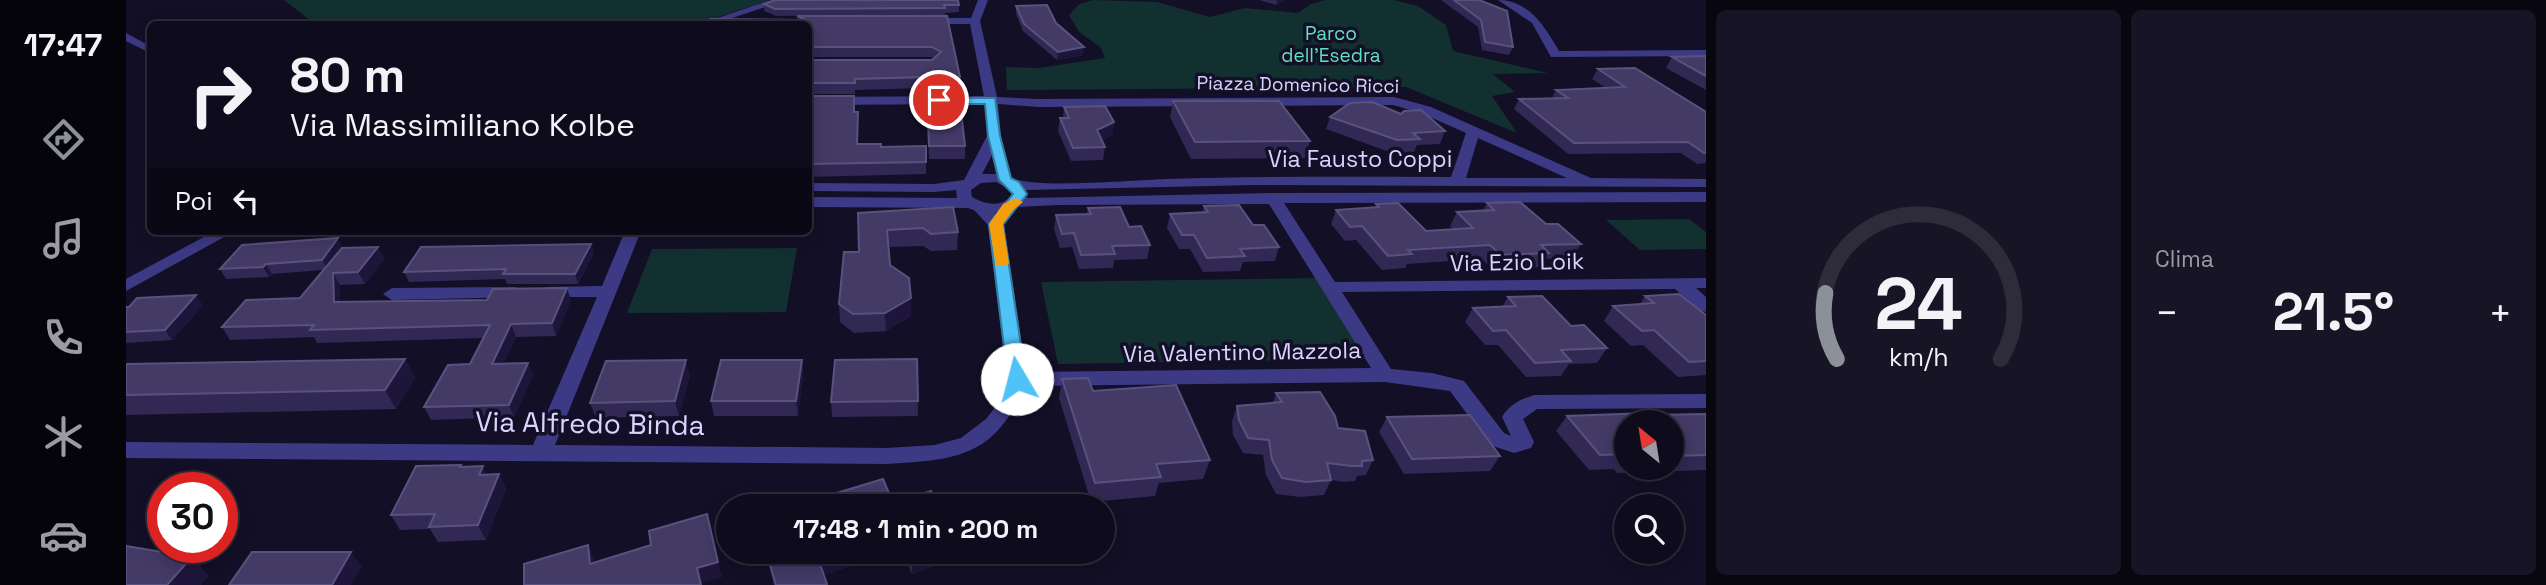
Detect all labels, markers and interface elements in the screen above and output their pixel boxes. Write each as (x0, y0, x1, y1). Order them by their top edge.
park label: Parco dell'Esedra (1281, 21, 1381, 68)
text: 17:47 (24, 25, 102, 65)
text: 80 m (290, 44, 405, 106)
icon: right (175, 49, 266, 140)
pin (909, 70, 969, 130)
street label: Piazza Domenico Ricci (1196, 70, 1400, 99)
icon: arrive (920, 81, 958, 119)
text: Via Massimiliano Kolbe (290, 105, 635, 145)
icon: directions (39, 115, 88, 164)
street label: Via Fausto Coppi (1268, 144, 1452, 174)
icon: left (227, 182, 265, 220)
text: Poi (175, 184, 213, 218)
icon: music (39, 214, 88, 263)
text: Clima (2155, 244, 2214, 274)
street label: Via Ezio Loik (1450, 246, 1584, 278)
text: 24 (1874, 257, 1963, 350)
text: 21.5° (2273, 279, 2394, 345)
text: − (2155, 289, 2179, 337)
text: + (2488, 289, 2512, 337)
icon: phone (39, 313, 88, 362)
street label: Via Valentino Mazzola (1122, 335, 1362, 369)
text: km/h (1889, 340, 1948, 372)
position arrow (980, 342, 1054, 416)
street label: Via Alfredo Binda (475, 403, 705, 443)
north arrow (1614, 410, 1684, 480)
map controls (1614, 410, 1684, 564)
icon: climate (39, 412, 88, 461)
speed limit sign: 30 (147, 472, 238, 563)
button: search (1614, 494, 1684, 564)
icon: car (39, 511, 88, 560)
text: 17:48 · 1 min · 200 m (793, 512, 1038, 546)

